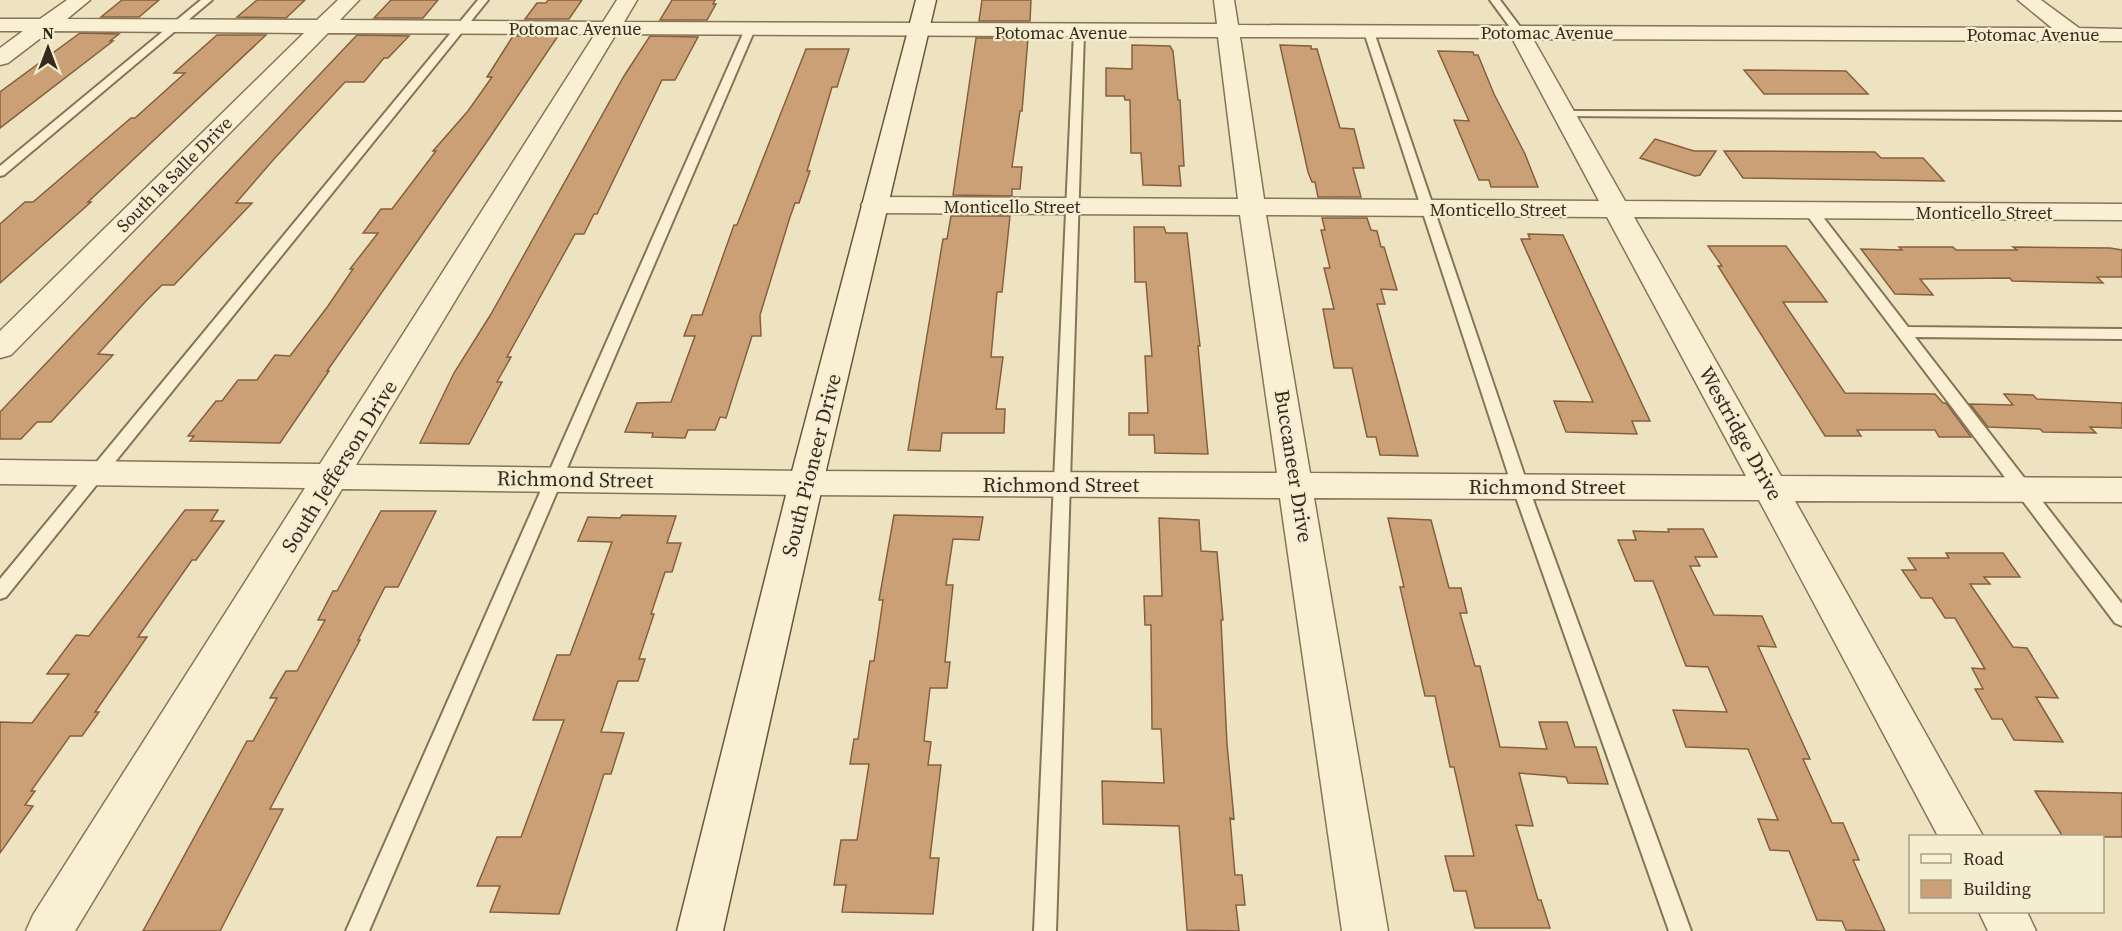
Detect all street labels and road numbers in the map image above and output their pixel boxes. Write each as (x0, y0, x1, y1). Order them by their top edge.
street label: Potomac Avenue (508, 16, 642, 41)
street label: Potomac Avenue (994, 20, 1128, 45)
street label: Potomac Avenue (1480, 20, 1614, 45)
street label: Potomac Avenue (1966, 22, 2100, 47)
street label: South la Salle Drive (110, 110, 238, 238)
street label: Monticello Street (944, 194, 1081, 219)
street label: Monticello Street (1430, 197, 1567, 222)
street label: Monticello Street (1916, 200, 2053, 225)
street label: Westridge Drive (1692, 361, 1790, 505)
street label: South Pioneer Drive (774, 370, 848, 560)
street label: South Jefferson Drive (274, 374, 404, 558)
street label: Buccaneer Drive (1268, 387, 1320, 545)
street label: Richmond Street (496, 463, 654, 495)
street label: Richmond Street (983, 470, 1140, 499)
street label: Richmond Street (1469, 472, 1626, 501)

